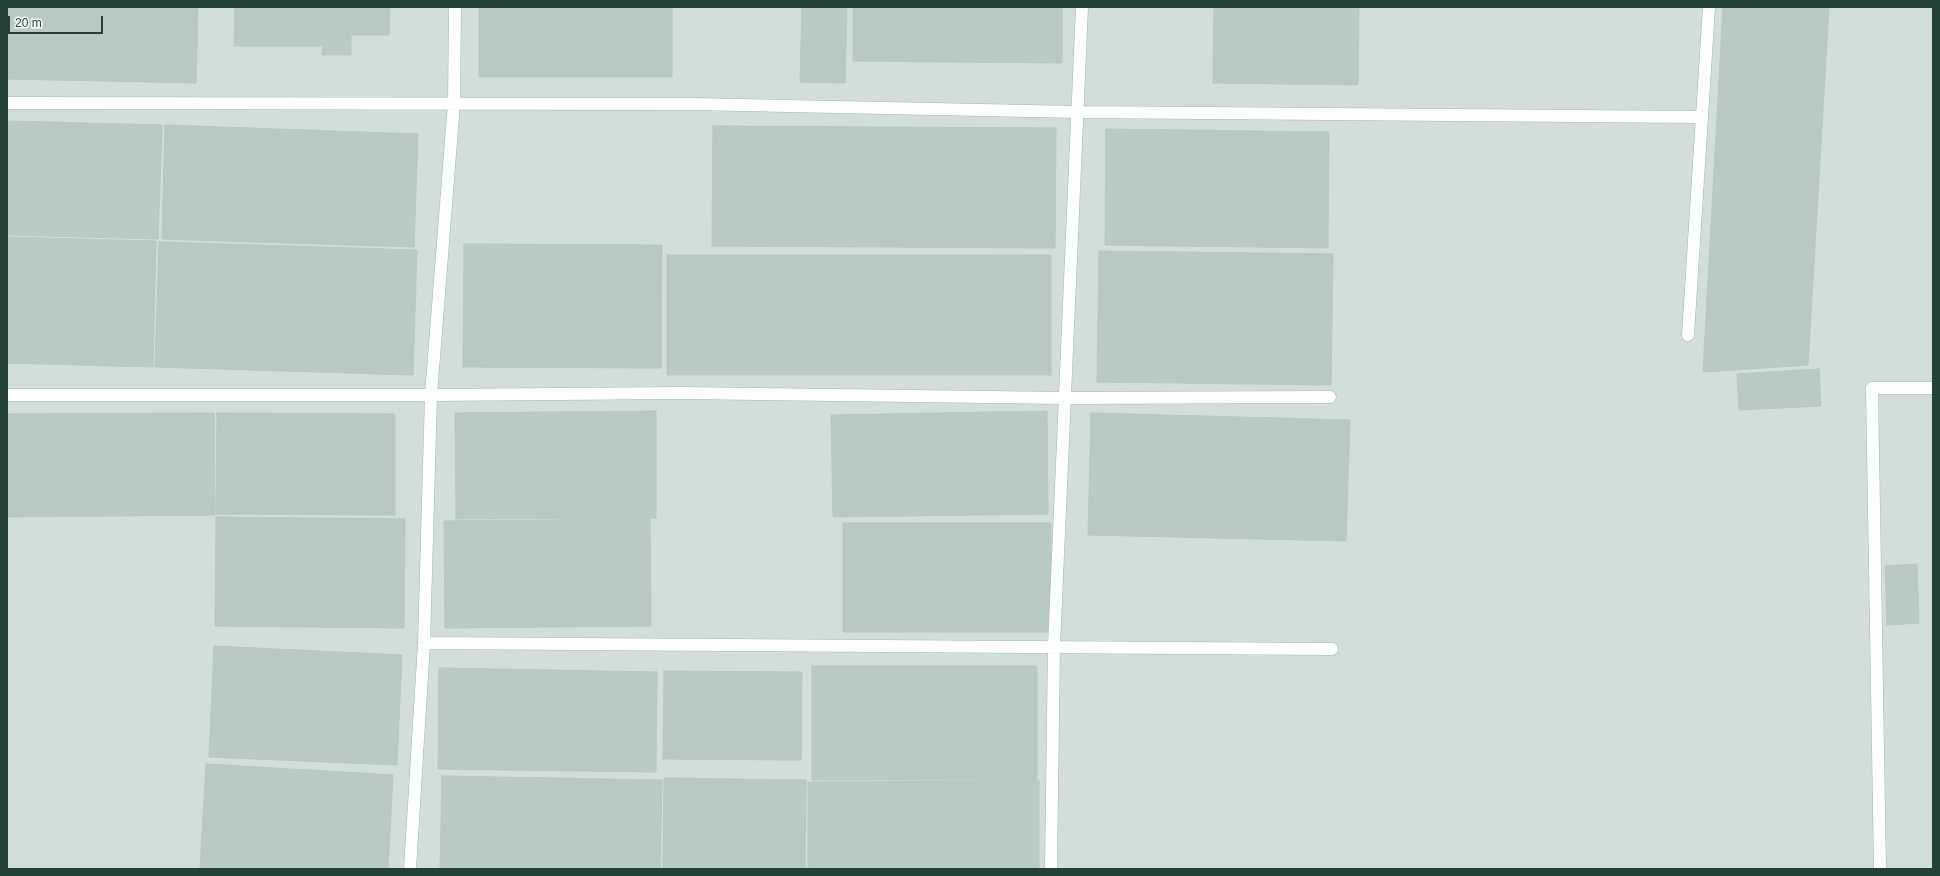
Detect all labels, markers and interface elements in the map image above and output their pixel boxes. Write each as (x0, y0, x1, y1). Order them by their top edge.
scale bar (10, 8, 105, 34)
text: 20 m (15, 16, 42, 30)

